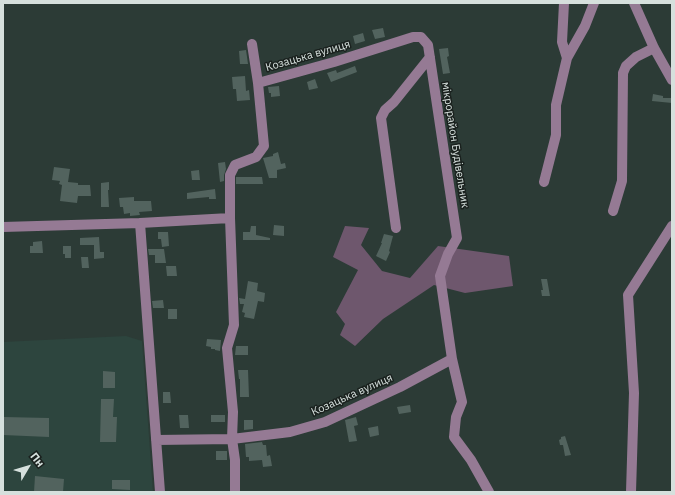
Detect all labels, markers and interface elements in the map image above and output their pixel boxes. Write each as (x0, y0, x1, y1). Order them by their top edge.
street label: Козацька вулиця (264, 38, 352, 74)
street label: мікрорайон Будівельник (439, 81, 471, 209)
street label: Козацька вулиця (309, 371, 395, 419)
north arrow (8, 447, 48, 487)
text: Пн (27, 450, 47, 470)

